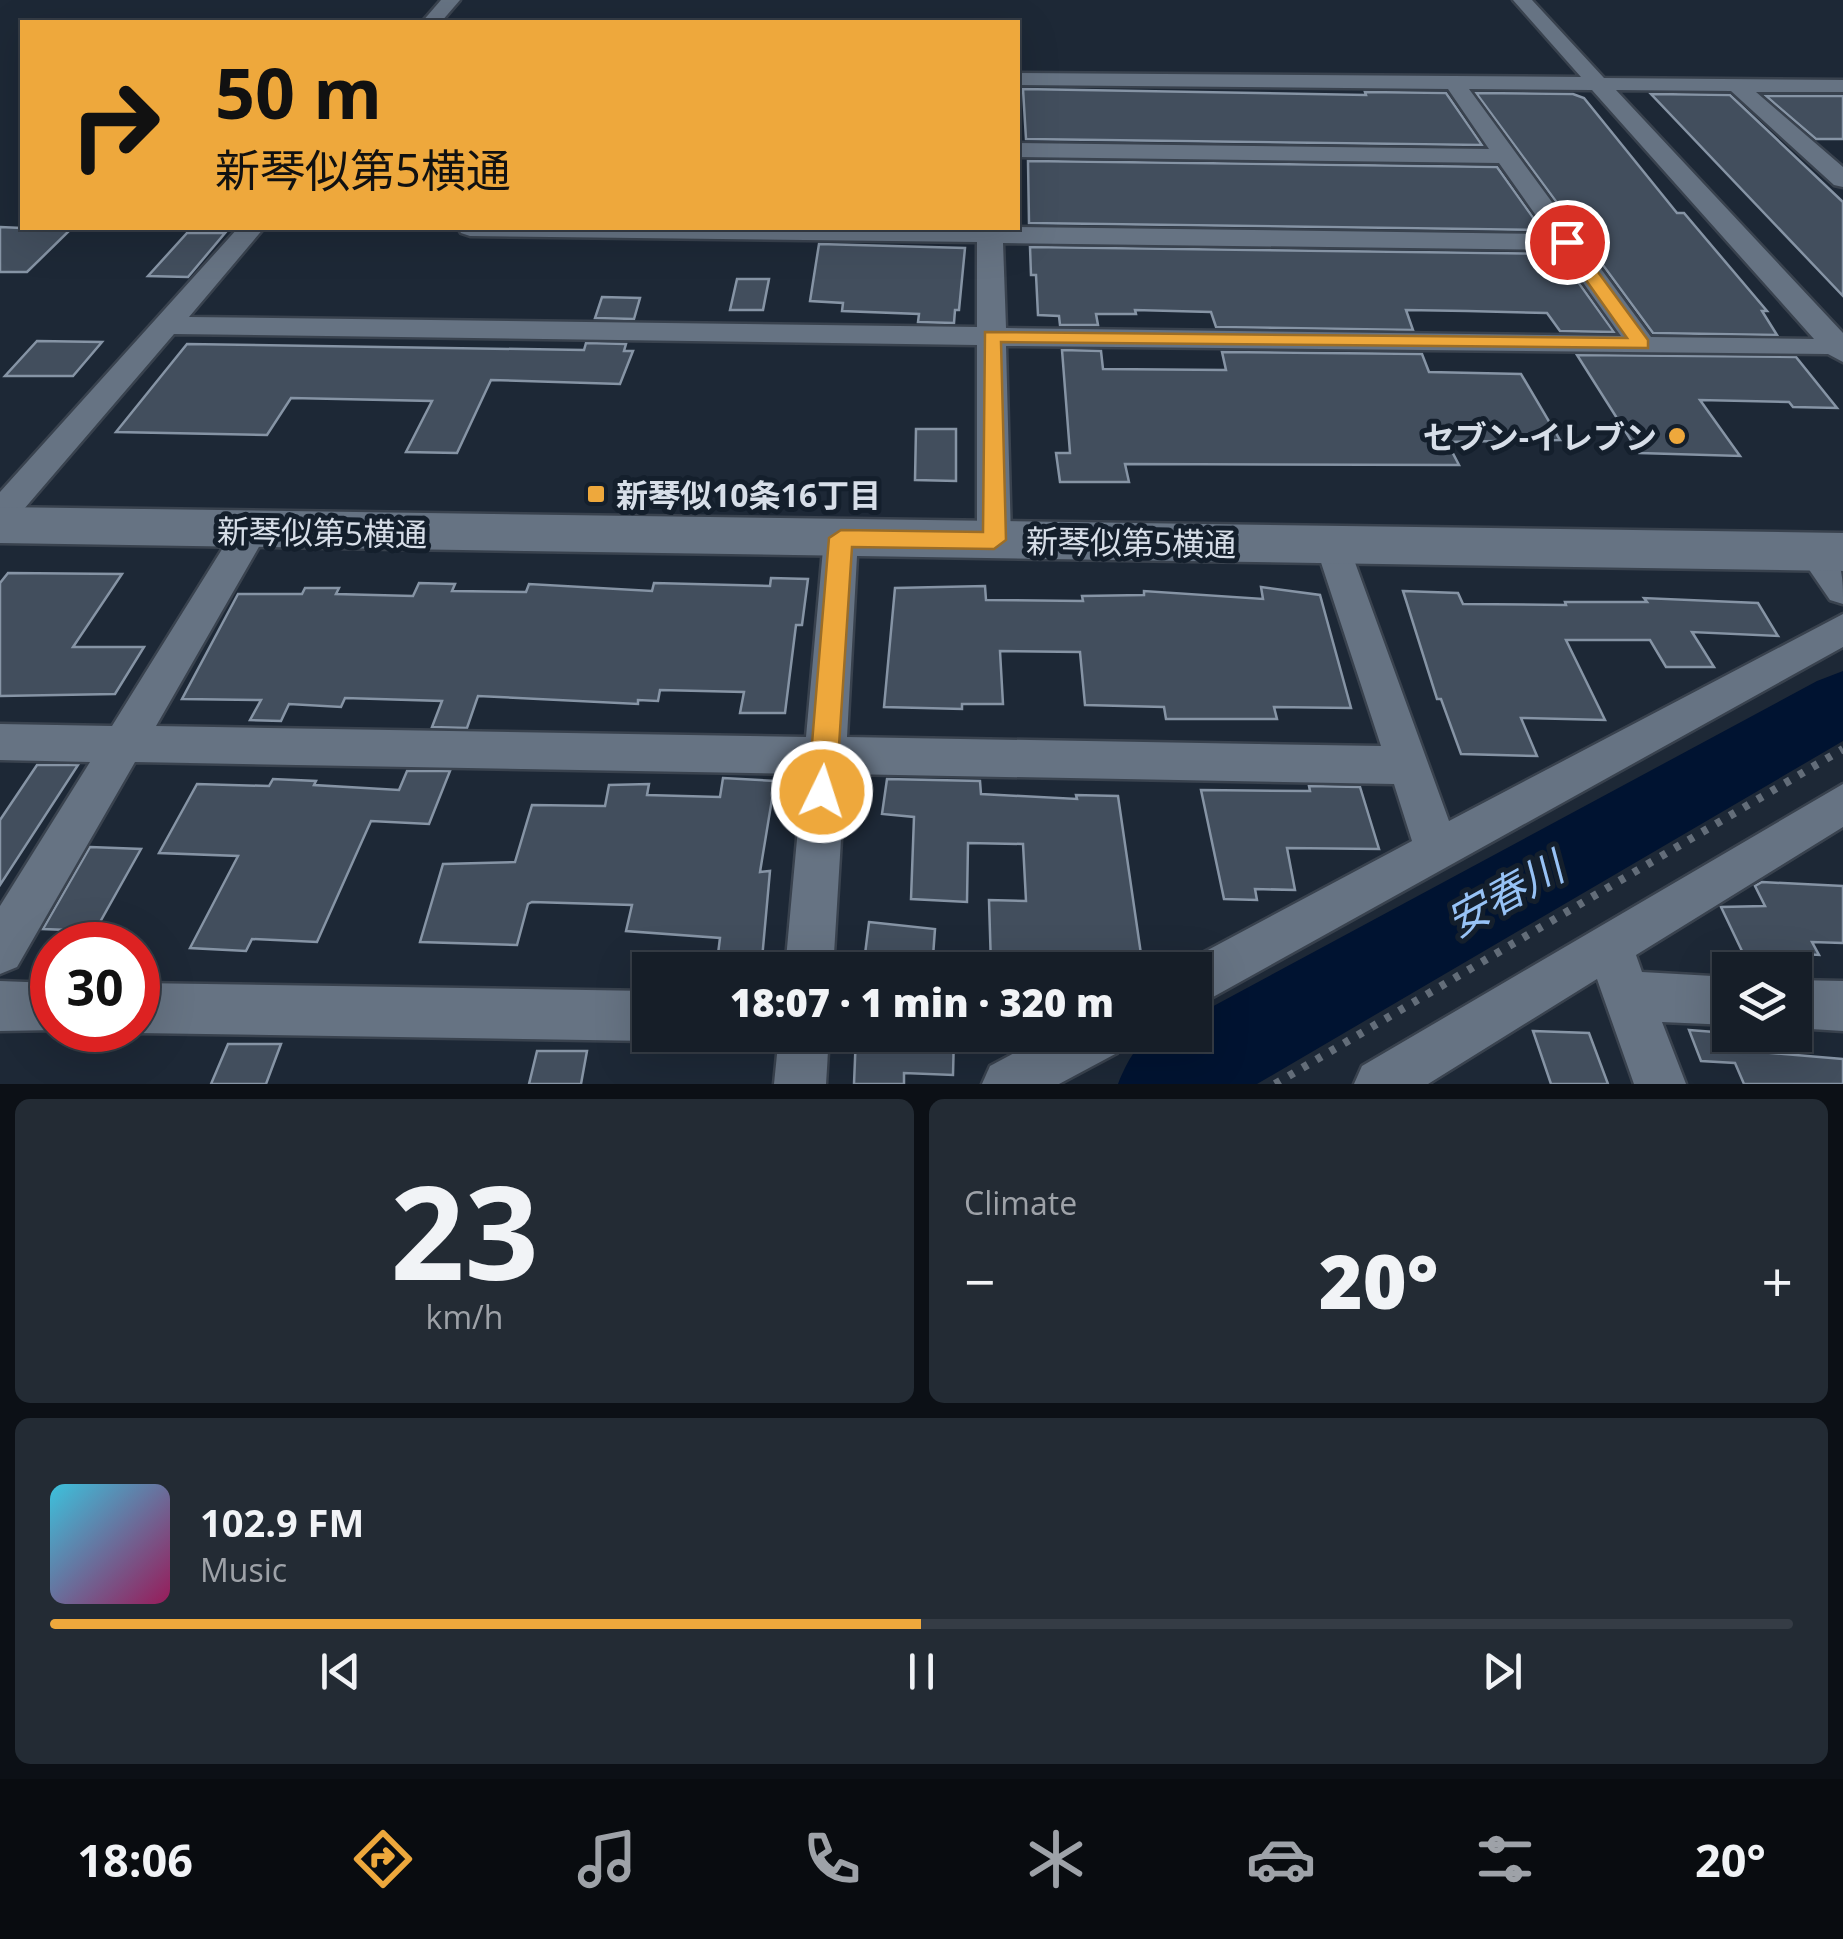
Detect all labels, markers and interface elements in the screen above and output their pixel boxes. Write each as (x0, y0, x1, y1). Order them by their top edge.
text: 50 m (215, 44, 382, 140)
icon: right (50, 60, 180, 190)
text: 新琴似第5横通 (215, 139, 511, 200)
pin (1525, 200, 1610, 285)
icon: arrive (1540, 215, 1595, 270)
place label: セブン-イレブン (1423, 415, 1657, 458)
marker: セブン-イレブン (1666, 425, 1688, 447)
place label: 新琴似10条16丁目 (616, 473, 881, 516)
marker: 新琴似10条16丁目 (585, 483, 607, 505)
street label: 新琴似第5横通 (216, 509, 428, 555)
street label: 新琴似第5横通 (1025, 519, 1237, 565)
position arrow (770, 740, 874, 844)
water label: 安春川 (1435, 836, 1576, 948)
speed limit sign: 30 (30, 922, 160, 1052)
map controls (1712, 952, 1812, 1052)
button: layers (1712, 952, 1812, 1052)
text: 18:07 · 1 min · 320 m (730, 976, 1114, 1028)
text: 23 (390, 1141, 539, 1318)
text: Climate (964, 1181, 1077, 1224)
text: 20° (1319, 1229, 1438, 1331)
text: − (964, 1243, 995, 1318)
text: + (1762, 1243, 1793, 1318)
text: km/h (426, 1295, 503, 1338)
text: 102.9 FM (200, 1496, 364, 1548)
text: Music (200, 1548, 287, 1591)
icon: previous (313, 1644, 368, 1699)
icon: pause (894, 1644, 949, 1699)
icon: next (1475, 1644, 1530, 1699)
icon: directions (348, 1824, 418, 1894)
icon: music (572, 1824, 642, 1894)
icon: phone (797, 1824, 867, 1894)
icon: climate (1021, 1824, 1091, 1894)
icon: car (1246, 1824, 1316, 1894)
icon: filters (1470, 1824, 1540, 1894)
text: 18:06 (77, 1829, 193, 1890)
text: 20° (1695, 1829, 1766, 1890)

